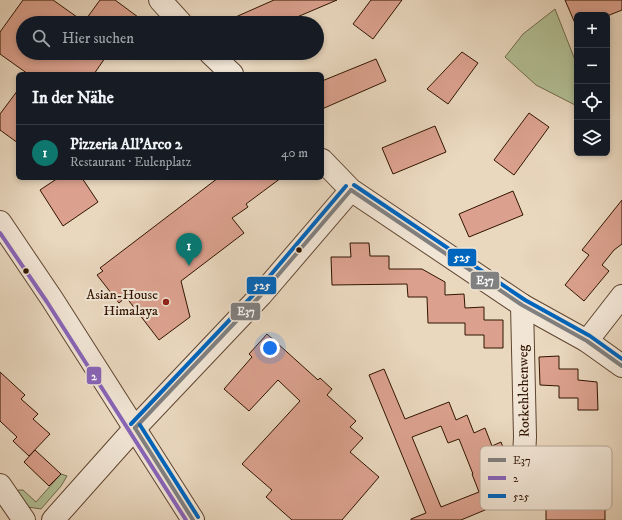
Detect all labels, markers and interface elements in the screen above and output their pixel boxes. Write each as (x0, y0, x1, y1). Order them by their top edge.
map controls (574, 12, 610, 156)
button: + (574, 12, 610, 48)
search box (16, 16, 324, 60)
icon: search (30, 27, 52, 49)
text: Hier suchen (62, 29, 134, 48)
button: − (574, 48, 610, 84)
button: locate (574, 84, 610, 120)
text: In der Nähe (32, 87, 114, 109)
button: layers (574, 120, 610, 156)
text: Pizzeria All’Arco 2 (70, 135, 182, 154)
text: 1 (43, 145, 47, 161)
text: 40 m (281, 145, 308, 161)
text: Restaurant · Eulenplatz (70, 154, 191, 170)
pin: 1 (176, 233, 202, 266)
unlabelled marker (294, 245, 304, 255)
line badge: 525 (447, 248, 477, 267)
text: 525 (453, 251, 471, 265)
unlabelled marker (21, 266, 31, 276)
line badge: E37 (470, 271, 500, 290)
text: E37 (476, 274, 494, 288)
line badge: 525 (246, 276, 277, 295)
text: 525 (253, 279, 271, 293)
place label: Asian-House Himalaya (86, 286, 158, 320)
marker: Asian-House Himalaya (161, 297, 171, 307)
line badge: E37 (230, 302, 261, 321)
text: E37 (237, 305, 255, 319)
your location (260, 338, 280, 358)
street label: Rotkehlchenweg (514, 344, 534, 437)
line badge: 2 (86, 366, 102, 385)
text: 2 (91, 370, 97, 384)
legend (480, 446, 612, 510)
text: E37 (513, 454, 531, 468)
text: 2 (513, 472, 519, 486)
text: 525 (513, 490, 530, 504)

